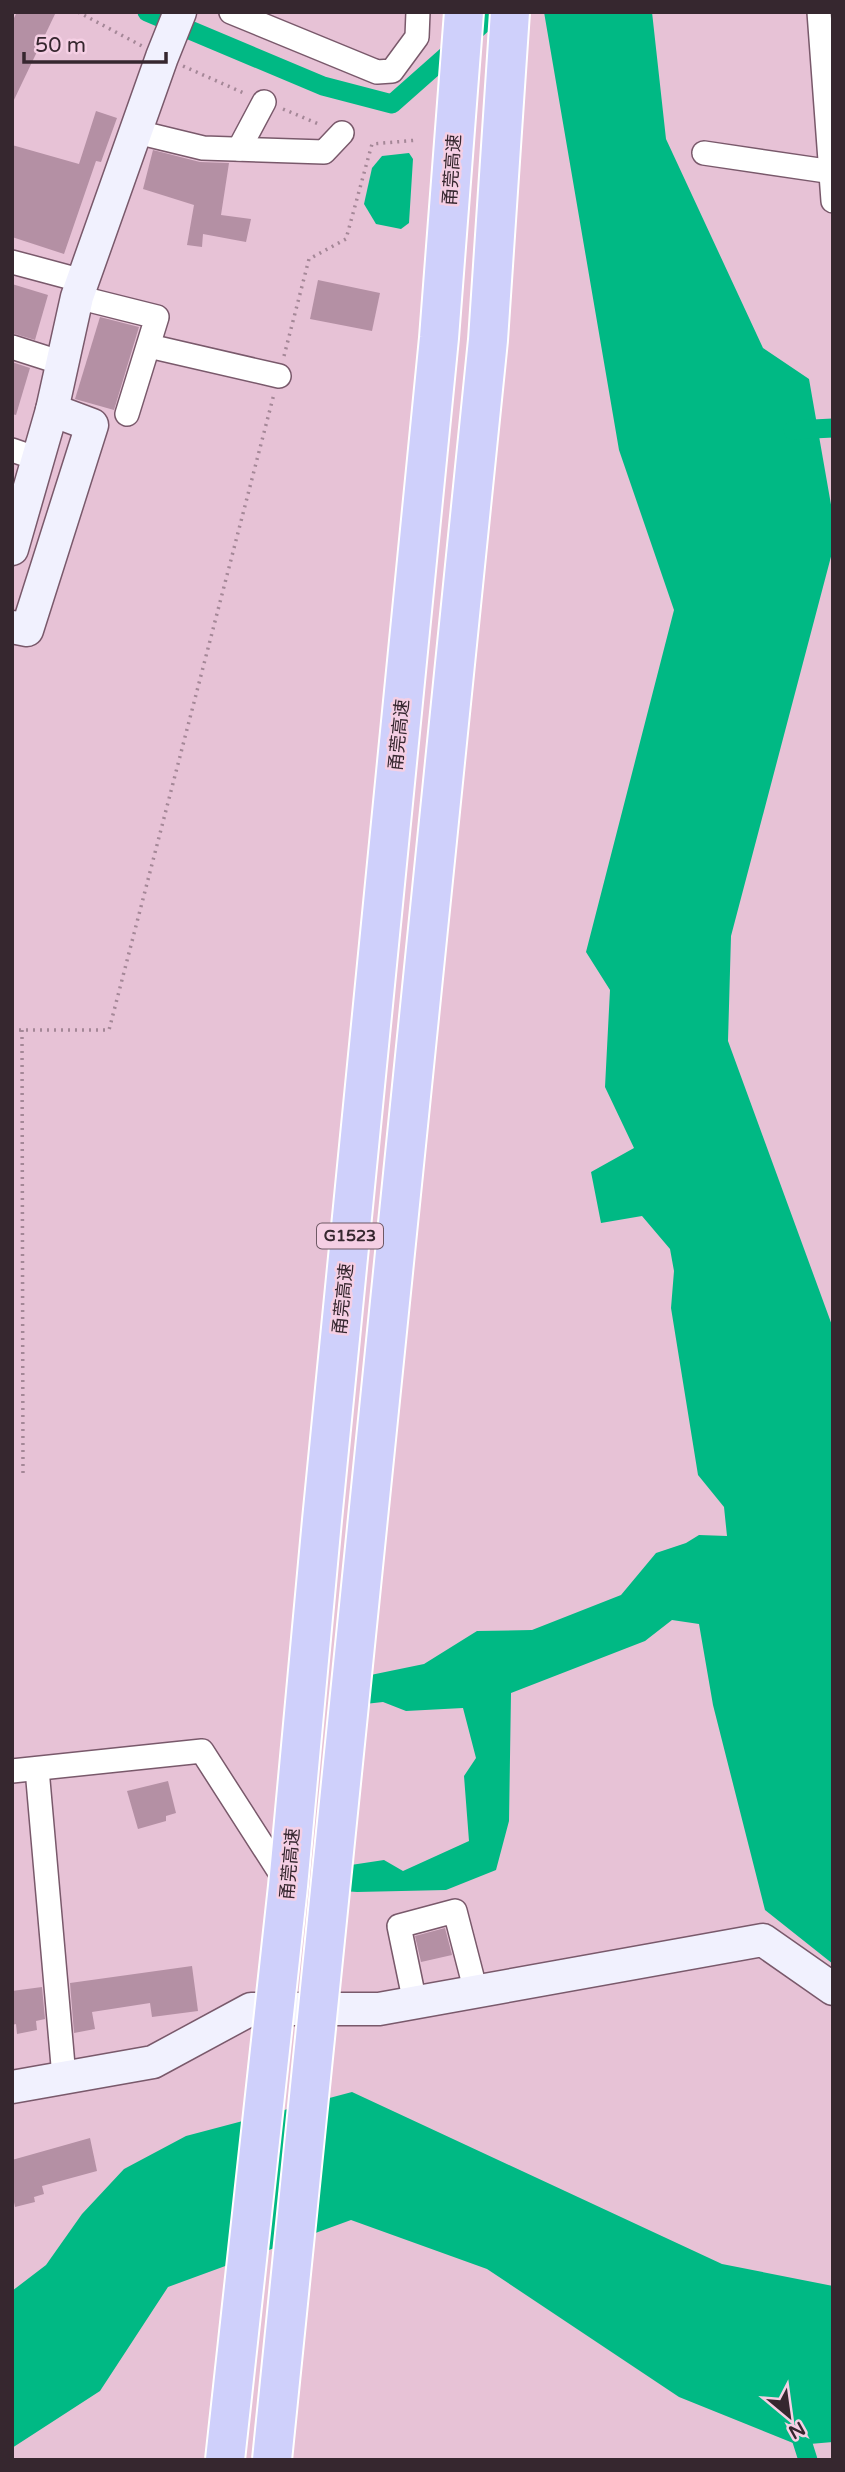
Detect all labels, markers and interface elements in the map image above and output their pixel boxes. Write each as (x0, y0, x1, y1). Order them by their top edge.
scale bar (24, 21, 166, 65)
text: 50 m (35, 33, 86, 58)
street label: 甬莞高速 (439, 133, 465, 207)
street label: 甬莞高速 (384, 698, 414, 772)
road number: G1523 (317, 1224, 383, 1248)
street label: 甬莞高速 (328, 1262, 358, 1336)
street label: 甬莞高速 (276, 1827, 304, 1901)
north arrow (754, 2381, 824, 2451)
text: N (785, 2417, 809, 2443)

